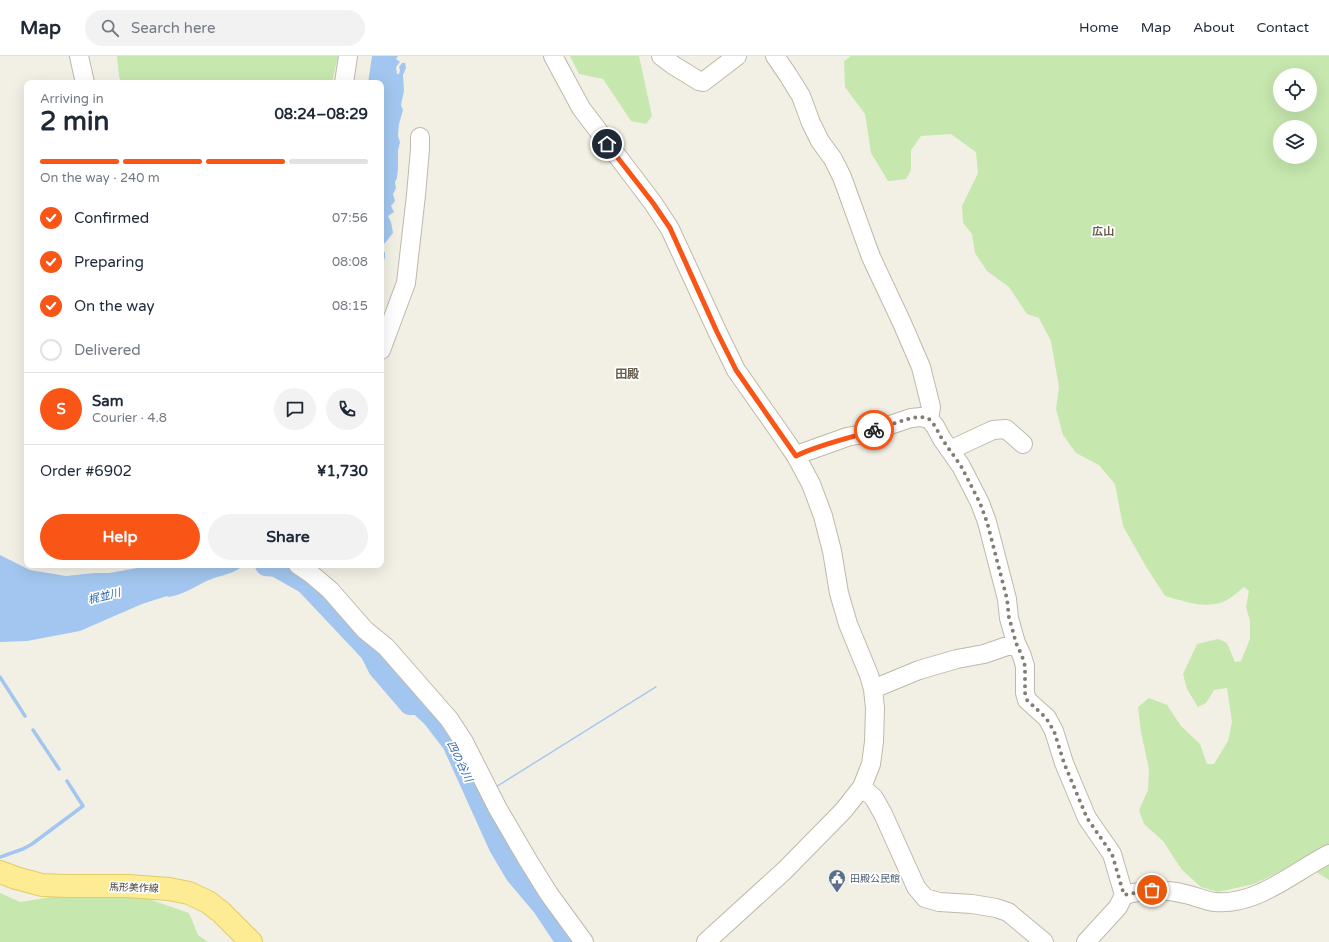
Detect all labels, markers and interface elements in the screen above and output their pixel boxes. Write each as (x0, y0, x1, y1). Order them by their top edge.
search box (85, 10, 365, 46)
text: Map (20, 17, 61, 39)
icon: search (99, 17, 121, 39)
text: Search here (131, 19, 215, 37)
text: Home (1079, 19, 1119, 36)
text: Map (1141, 19, 1171, 36)
text: About (1193, 19, 1235, 36)
text: Contact (1257, 19, 1309, 36)
map controls (1273, 68, 1317, 164)
button: locate (1273, 68, 1317, 112)
text: Arriving in (40, 91, 104, 107)
text: 08:24–08:29 (274, 105, 368, 123)
text: 2 min (40, 106, 109, 137)
button: layers (1273, 120, 1317, 164)
pin (590, 127, 624, 161)
icon: home (596, 133, 618, 155)
text: On the way · 240 m (40, 170, 160, 186)
icon: check (40, 207, 62, 229)
text: Confirmed (74, 209, 149, 227)
text: 07:56 (332, 210, 368, 226)
district label: 広山 (1092, 225, 1114, 238)
icon: check (40, 251, 62, 273)
text: Preparing (74, 253, 144, 271)
text: 08:08 (332, 254, 368, 270)
icon: check (40, 295, 62, 317)
text: On the way (74, 297, 154, 315)
text: 08:15 (332, 298, 368, 314)
text: Delivered (74, 341, 141, 359)
district label: 田殿 (615, 367, 639, 381)
button: chat (274, 388, 316, 430)
button: phone (326, 388, 368, 430)
text: Sam (92, 392, 123, 410)
text: S (56, 400, 66, 418)
text: Courier · 4.8 (92, 410, 167, 426)
courier (854, 410, 894, 450)
icon: bike (863, 419, 885, 441)
text: Order #6902 (40, 462, 132, 480)
text: ¥1,730 (317, 462, 368, 480)
button: Help (40, 514, 200, 560)
button: Share (208, 514, 368, 560)
water label: 梶並川 (87, 586, 123, 607)
water label: 四の谷川 (444, 739, 475, 785)
public building icon: 田殿公民館 (827, 868, 847, 893)
place label: 田殿公民館 (850, 873, 900, 885)
pin (1135, 873, 1169, 907)
icon: bag (1141, 879, 1163, 901)
street label: 馬形美作線 (109, 881, 159, 895)

